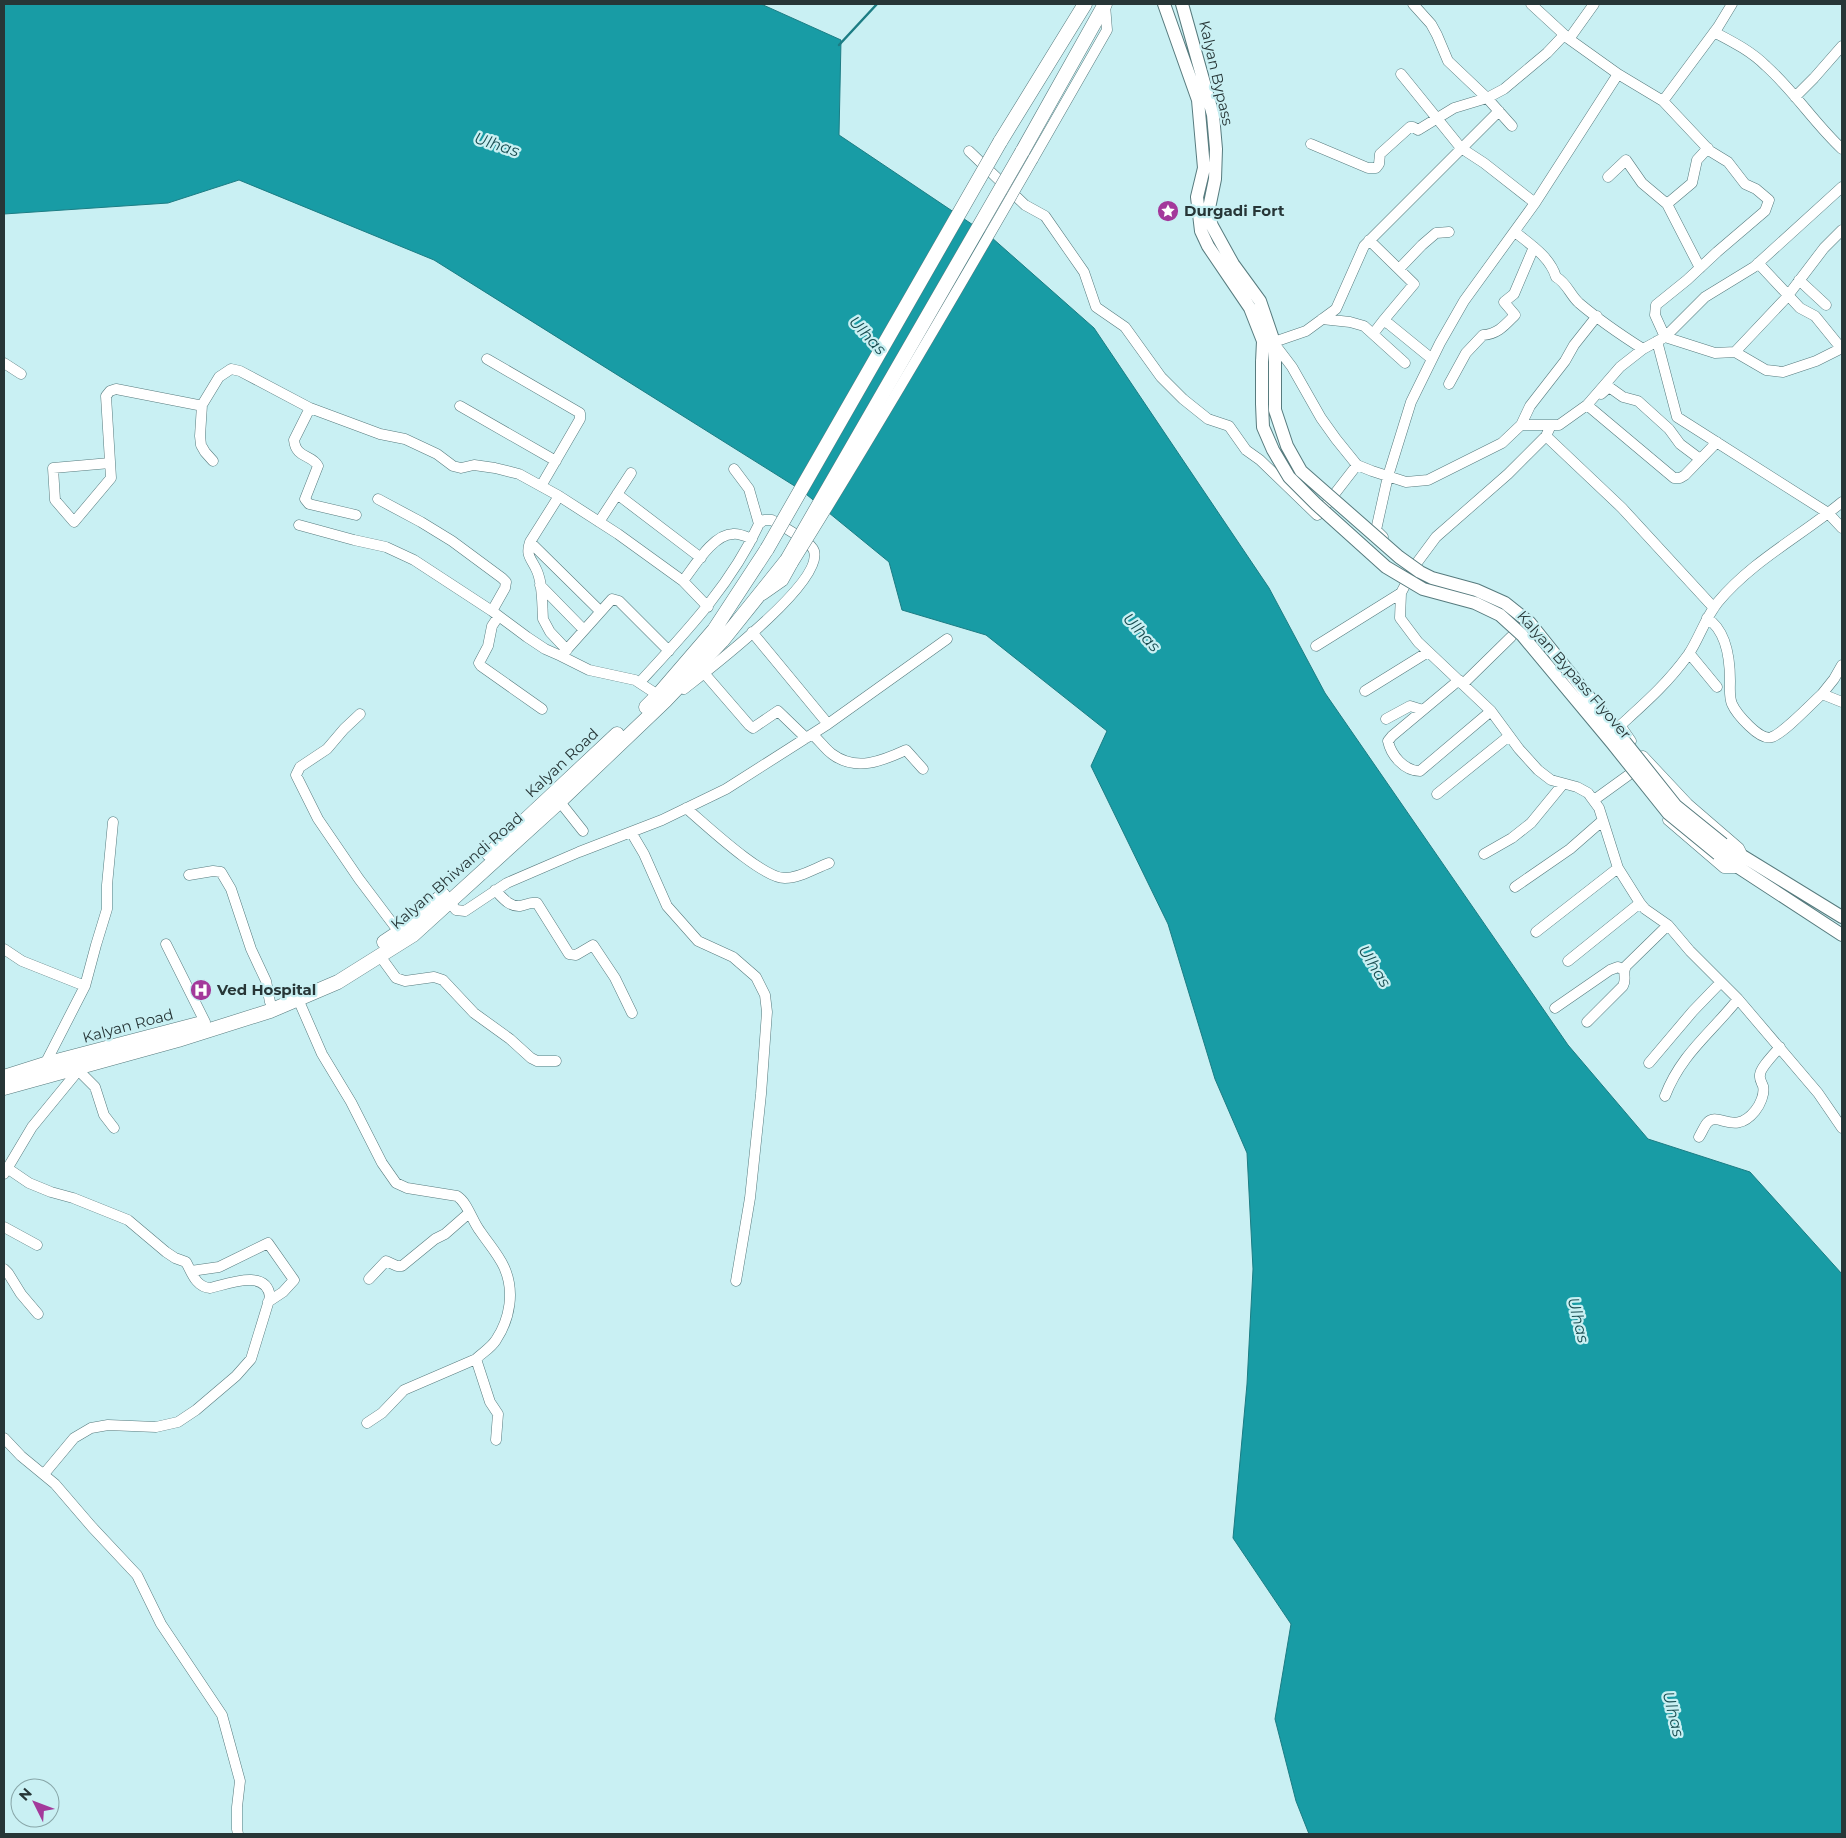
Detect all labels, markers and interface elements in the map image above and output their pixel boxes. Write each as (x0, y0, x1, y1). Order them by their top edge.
street label: Kalyan Bypass (1195, 19, 1238, 127)
water label: Ulhas (472, 128, 522, 161)
place icon: Durgadi Fort (1156, 199, 1180, 223)
place label: Durgadi Fort (1184, 201, 1285, 220)
water label: Ulhas (845, 312, 890, 359)
street label: Kalyan Bypass Flyover (1513, 606, 1636, 743)
water label: Ulhas (1119, 609, 1164, 656)
street label: Kalyan Road (521, 724, 602, 801)
street label: Kalyan Bhiwandi Road (387, 808, 527, 933)
water label: Ulhas (1354, 942, 1395, 991)
hospital icon: Ved Hospital (189, 978, 213, 1002)
place label: Ved Hospital (216, 980, 316, 999)
street label: Kalyan Road (80, 1004, 175, 1047)
water label: Ulhas (1564, 1295, 1593, 1345)
water label: Ulhas (1659, 1689, 1688, 1739)
north arrow (10, 1778, 60, 1828)
text: N (15, 1784, 36, 1805)

